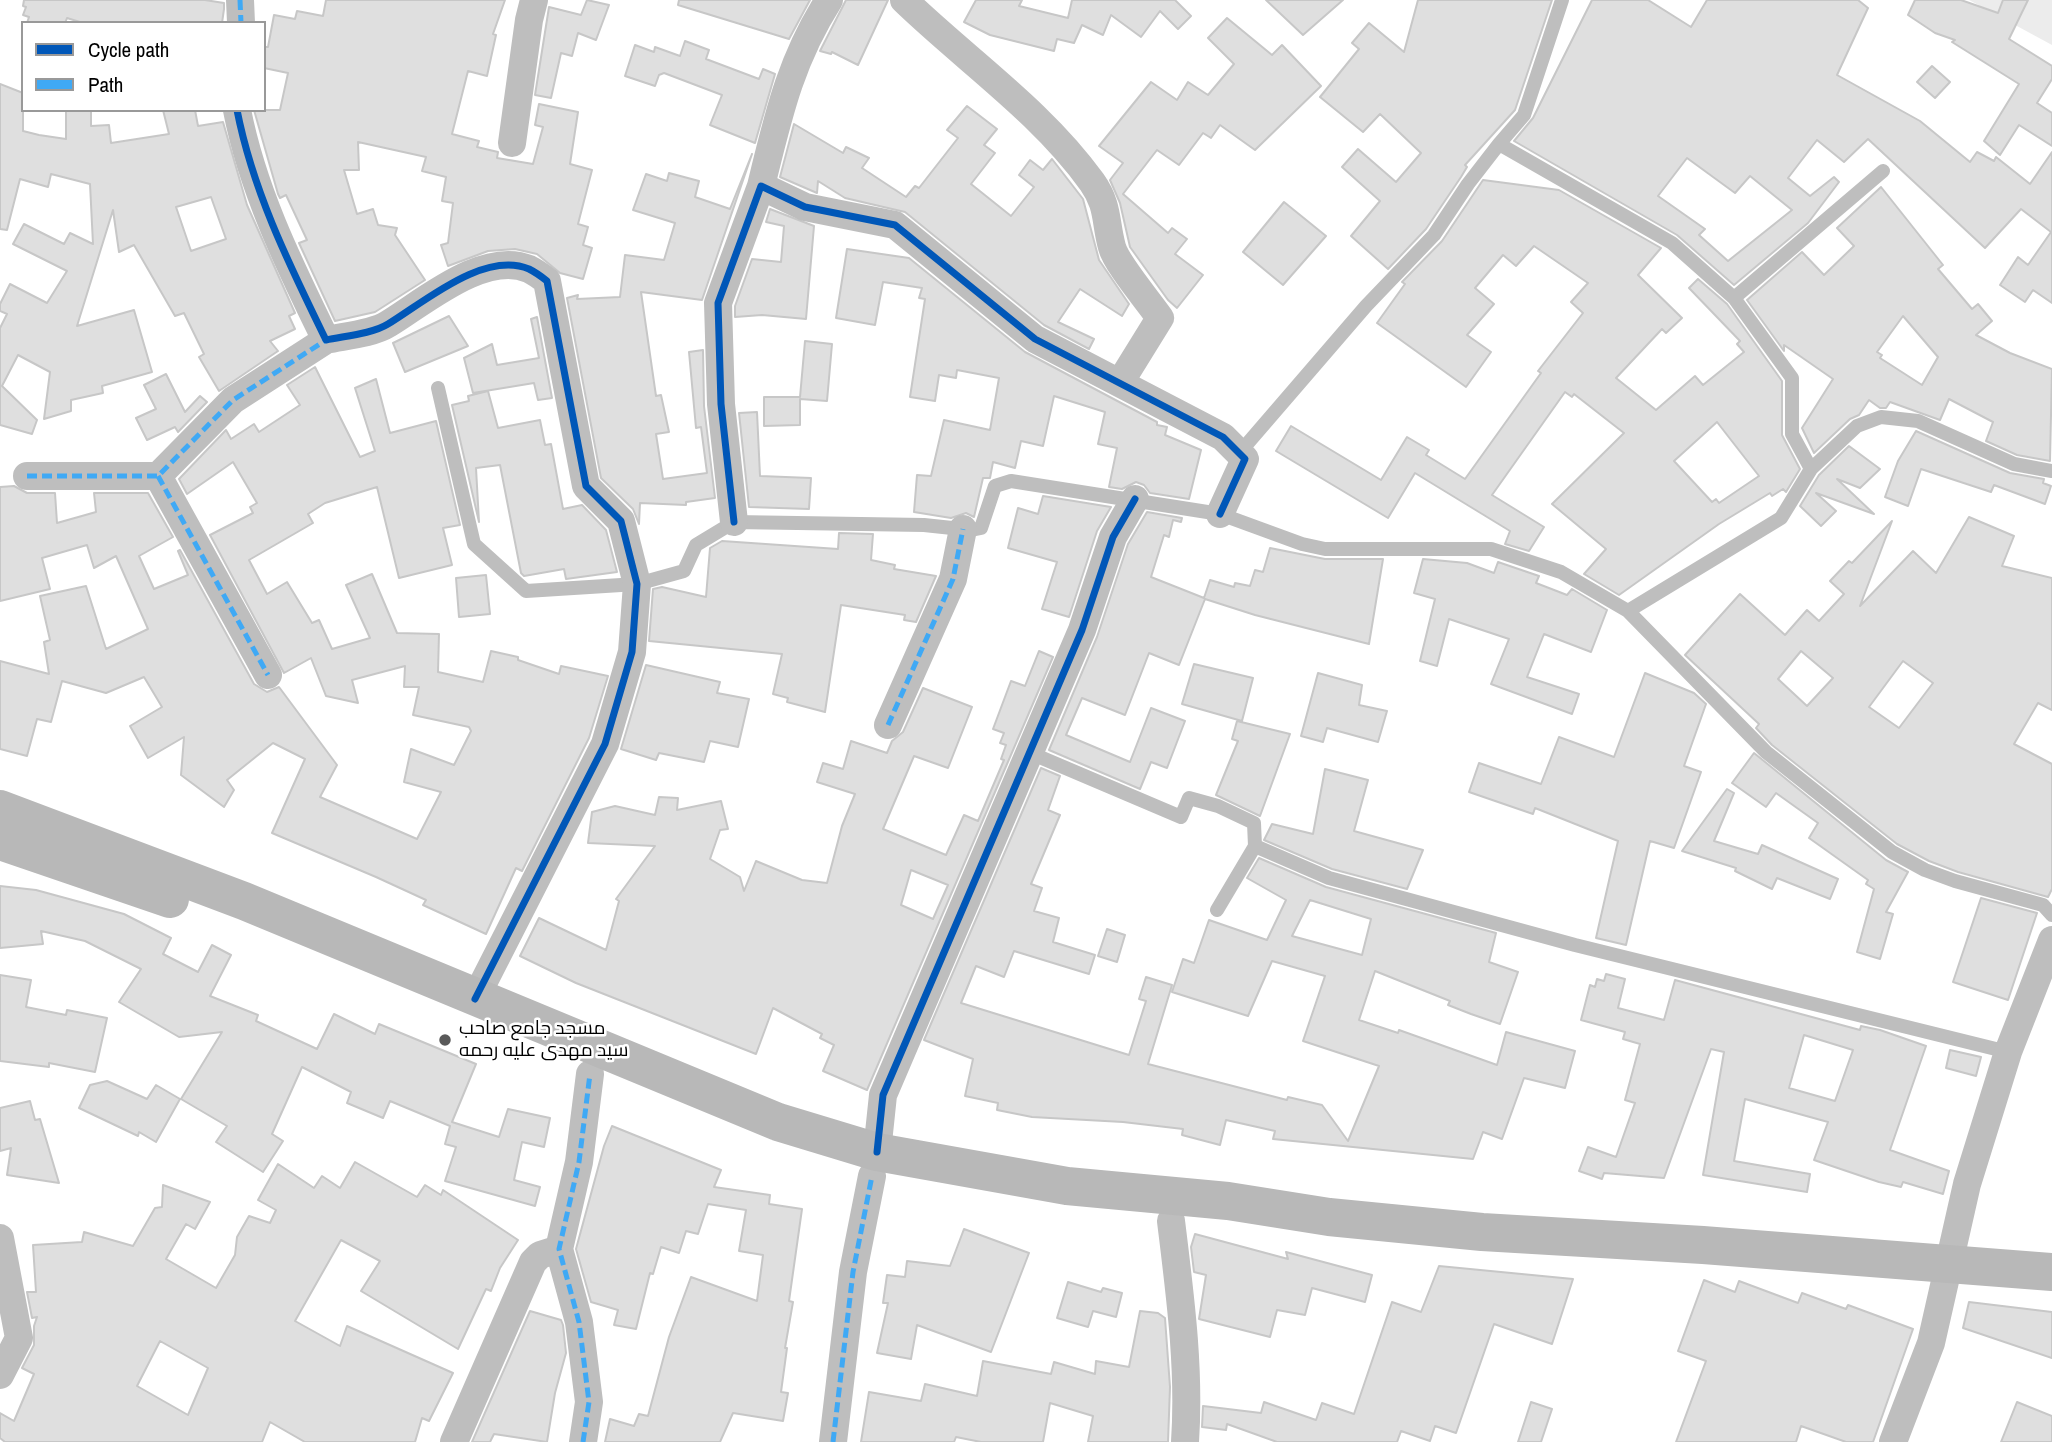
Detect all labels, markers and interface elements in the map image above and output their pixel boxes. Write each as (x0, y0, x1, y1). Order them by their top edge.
legend (21, 21, 266, 112)
text: Cycle path (88, 35, 169, 64)
text: Path (88, 70, 123, 99)
place label: مسجد جامع صاحب سید مهدی علیه رحمه (459, 1018, 628, 1062)
marker: مسجد جامع صاحب سید مهدی علیه رحمه (437, 1032, 453, 1048)

